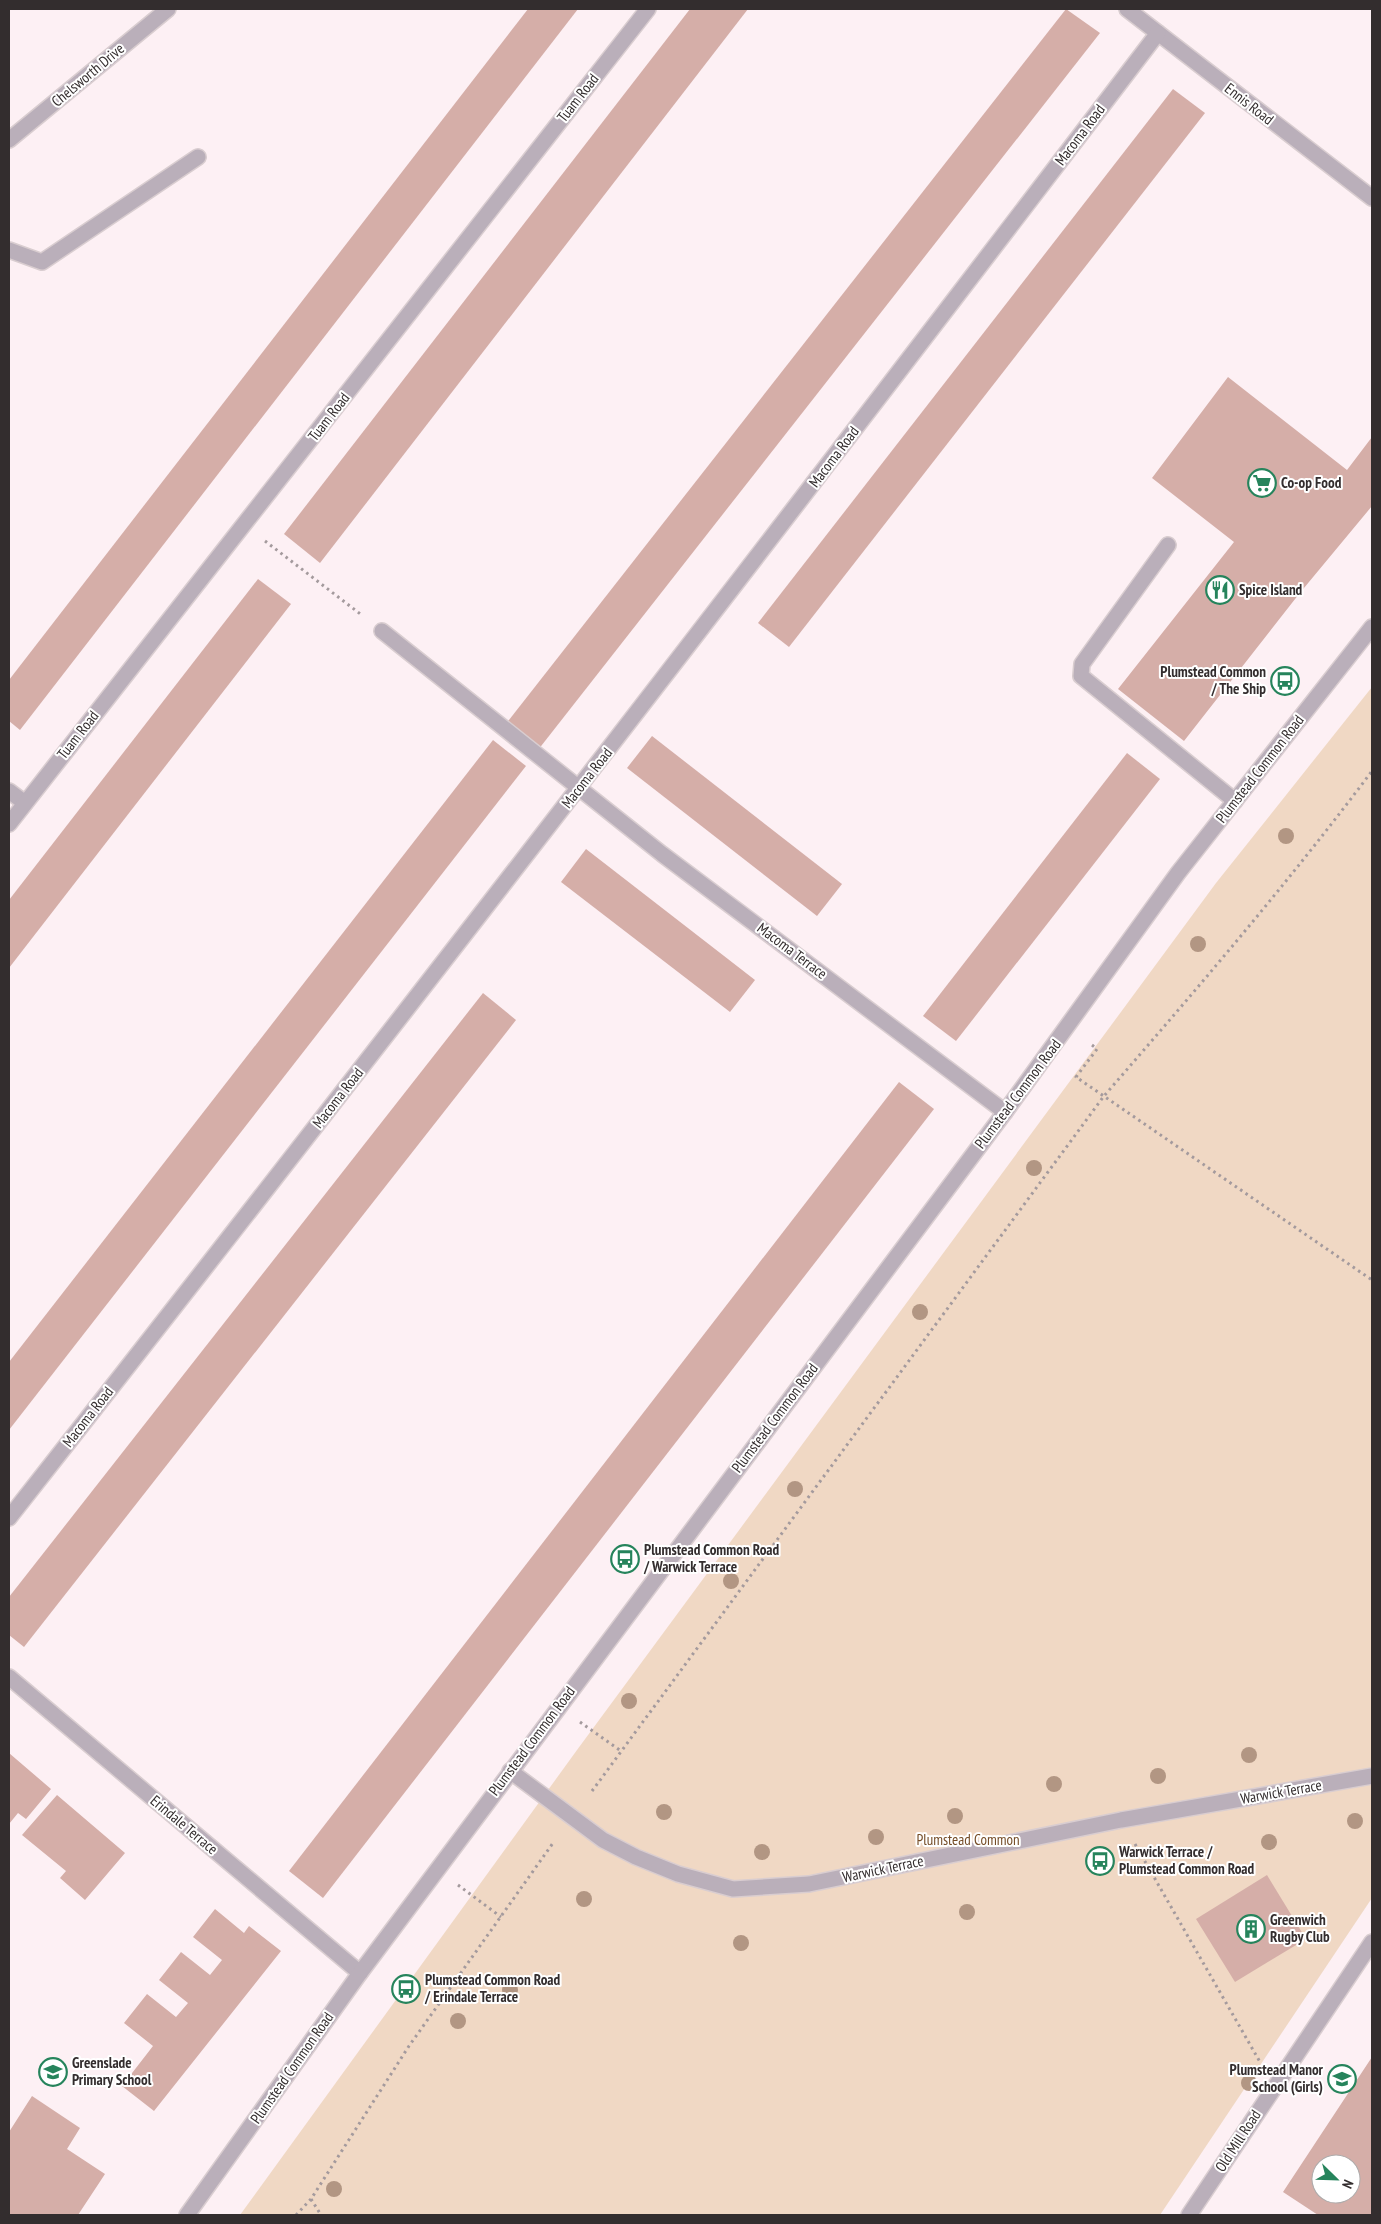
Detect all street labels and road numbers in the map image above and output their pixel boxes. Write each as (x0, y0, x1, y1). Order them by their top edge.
street label: Chelsworth Drive (47, 39, 128, 111)
street label: Tuam Road (553, 70, 602, 126)
street label: Ennis Road (1221, 79, 1277, 129)
street label: Macoma Road (1050, 100, 1109, 169)
street label: Tuam Road (304, 389, 353, 445)
street label: Macoma Road (804, 422, 863, 491)
street label: Tuam Road (53, 707, 102, 763)
street label: Plumstead Common Road (1212, 711, 1308, 826)
street label: Macoma Road (557, 744, 616, 812)
street label: Macoma Terrace (754, 918, 831, 983)
street label: Plumstead Common Road (970, 1035, 1065, 1152)
street label: Macoma Road (308, 1064, 367, 1132)
street label: Plumstead Common Road (727, 1359, 822, 1476)
street label: Macoma Road (58, 1383, 117, 1451)
street label: Plumstead Common Road (484, 1682, 579, 1799)
street label: Warwick Terrace (1239, 1775, 1323, 1808)
street label: Erindale Terrace (147, 1791, 222, 1858)
street label: Warwick Terrace (841, 1851, 925, 1886)
street label: Plumstead Common Road (246, 2008, 337, 2127)
street label: Old Mill Road (1211, 2106, 1265, 2175)

